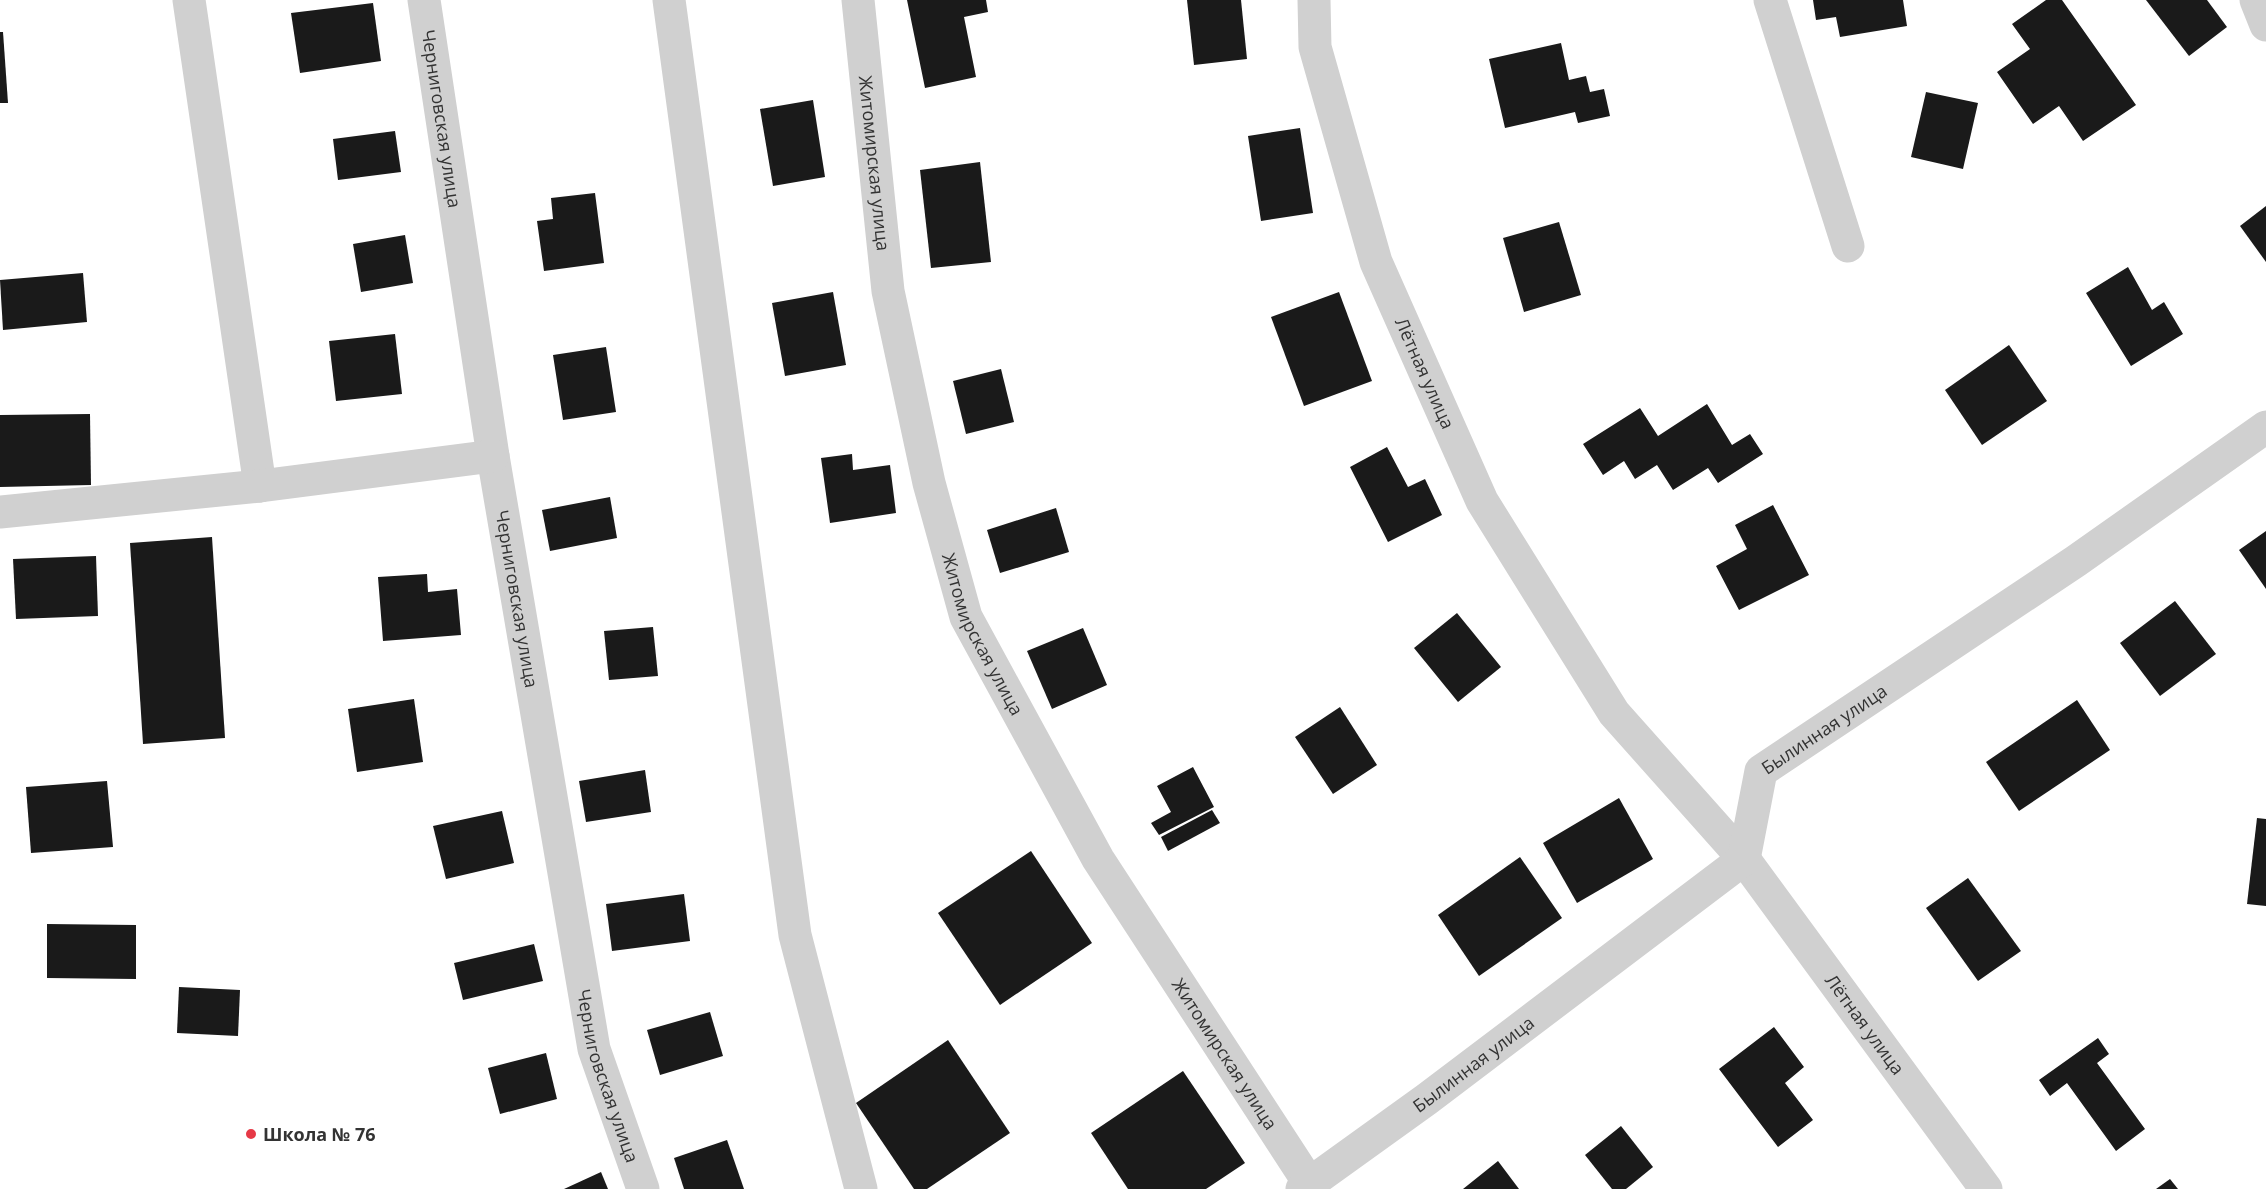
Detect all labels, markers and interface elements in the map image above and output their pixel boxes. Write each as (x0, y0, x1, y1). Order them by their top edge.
street label: Черниговская улица (417, 28, 467, 209)
street label: Житомирская улица (854, 74, 896, 252)
street label: Лётная улица (1390, 314, 1460, 433)
street label: Черниговская улица (490, 508, 544, 690)
street label: Житомирская улица (937, 550, 1029, 720)
street label: Былинная улица (1757, 678, 1891, 780)
street label: Лётная улица (1820, 969, 1910, 1079)
street label: Житомирская улица (1167, 973, 1283, 1134)
street label: Черниговская улица (572, 987, 645, 1166)
street label: Былинная улица (1408, 1010, 1539, 1118)
place label: Школа № 76 (263, 1122, 376, 1146)
marker: Школа № 76 (244, 1127, 258, 1141)

